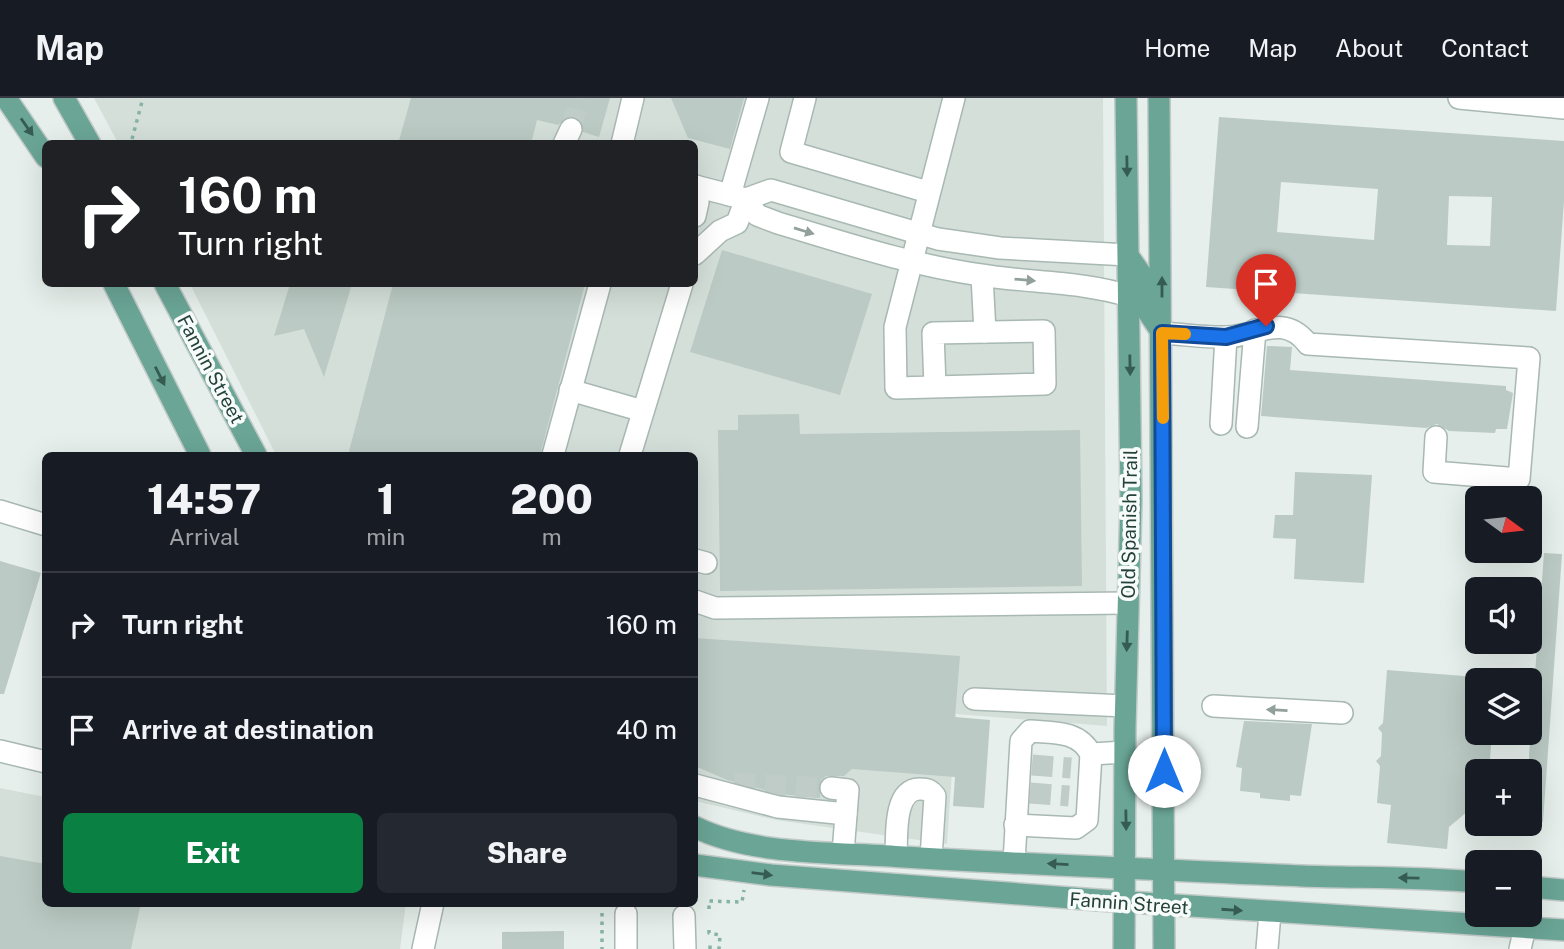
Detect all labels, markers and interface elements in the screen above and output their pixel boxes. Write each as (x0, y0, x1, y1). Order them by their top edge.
text: Map (35, 29, 104, 67)
text: Home (1144, 34, 1210, 62)
text: Map (1248, 34, 1297, 62)
text: About (1335, 34, 1403, 62)
text: Contact (1441, 34, 1529, 62)
one-way arrow (20, 118, 34, 136)
one-way arrow (1121, 155, 1133, 177)
text: 160 m (178, 166, 318, 224)
icon: right (63, 168, 154, 259)
text: Turn right (178, 225, 323, 262)
one-way arrow (794, 226, 815, 236)
pin (1236, 254, 1296, 326)
icon: arrive (1247, 265, 1285, 303)
one-way arrow (1015, 275, 1037, 286)
one-way arrow (1156, 276, 1167, 298)
street label: Fannin Street (173, 311, 249, 427)
one-way arrow (1124, 354, 1136, 376)
one-way arrow (153, 366, 165, 386)
street label: Old Spanish Trail (1117, 449, 1141, 599)
text: 14:57 (147, 474, 261, 523)
text: 1 (377, 474, 395, 523)
text: 200 (510, 474, 593, 523)
north arrow (1465, 486, 1542, 564)
map controls (1465, 486, 1542, 927)
text: Arrival (169, 523, 240, 550)
text: min (366, 523, 405, 550)
text: m (542, 523, 562, 550)
button: sound (1465, 577, 1542, 654)
icon: right (63, 606, 101, 644)
text: Turn right (122, 609, 244, 640)
text: 160 m (606, 609, 677, 640)
one-way arrow (1122, 630, 1133, 652)
button: layers (1465, 668, 1542, 745)
one-way arrow (1266, 704, 1288, 715)
icon: arrive (63, 711, 101, 749)
text: Arrive at destination (122, 714, 374, 745)
text: 40 m (616, 714, 677, 745)
position arrow (1127, 734, 1201, 808)
button: + (1465, 759, 1542, 836)
one-way arrow (1120, 809, 1131, 831)
button: Exit (63, 813, 363, 893)
button: Share (377, 813, 677, 893)
button: − (1465, 850, 1542, 927)
one-way arrow (1047, 859, 1069, 870)
one-way arrow (752, 868, 774, 879)
one-way arrow (1398, 872, 1420, 883)
street label: Fannin Street (1069, 888, 1189, 918)
one-way arrow (1221, 905, 1243, 916)

